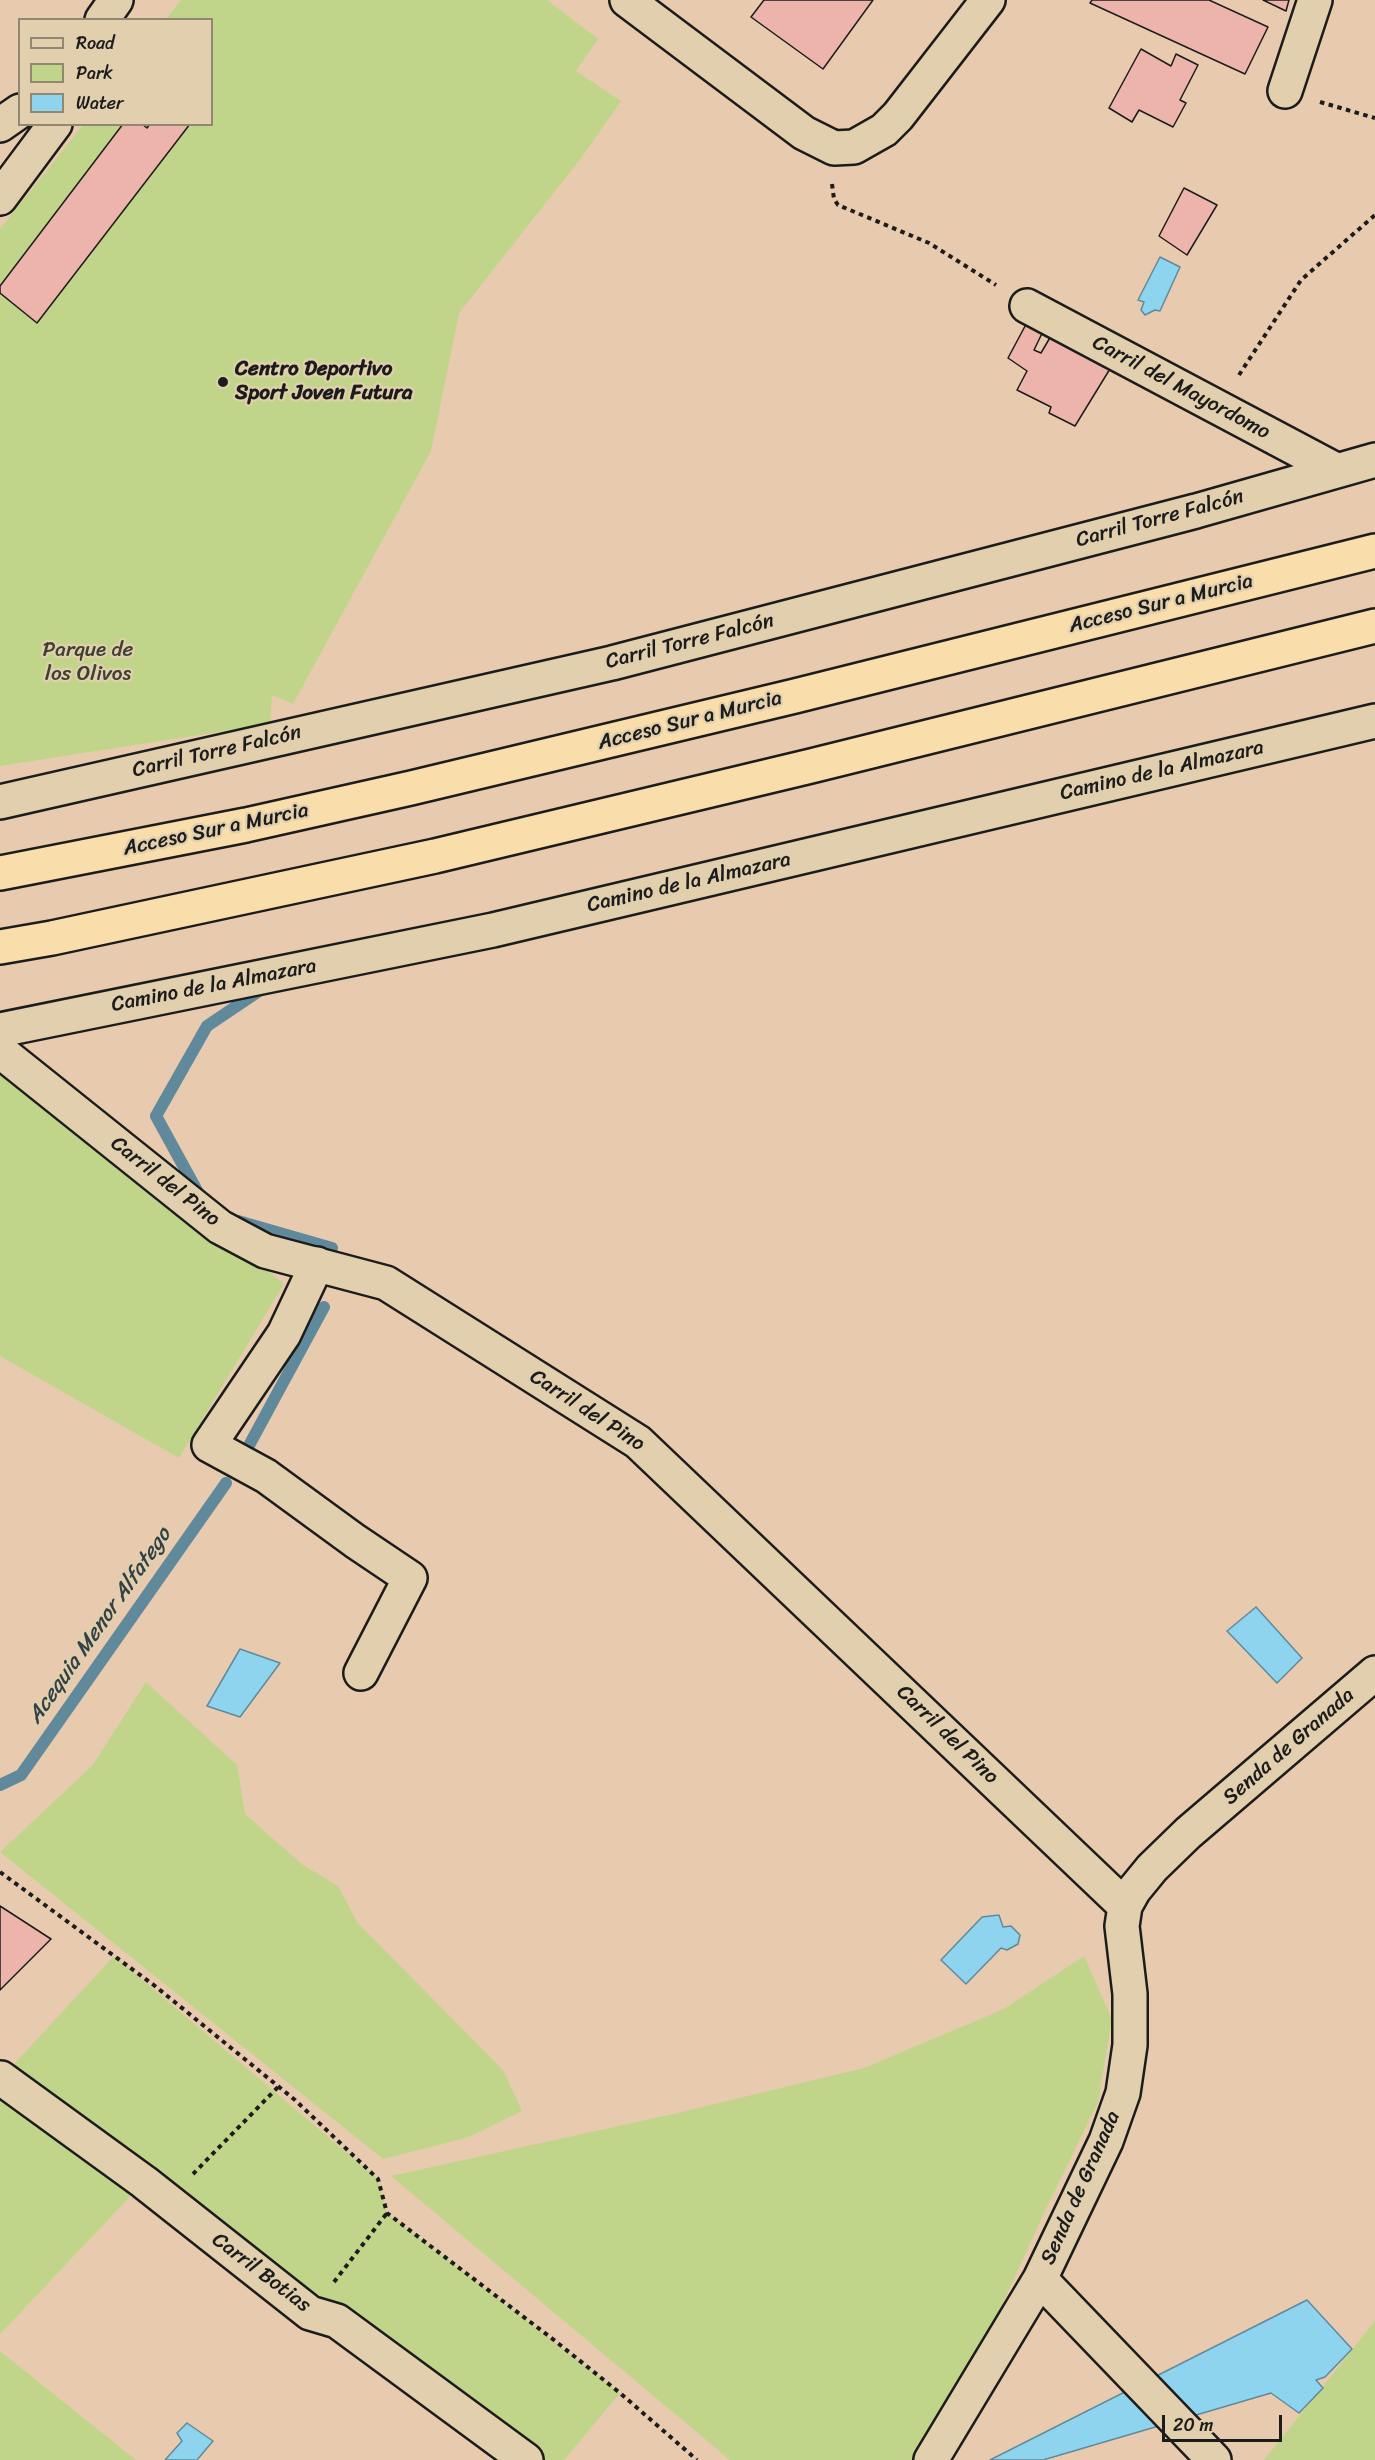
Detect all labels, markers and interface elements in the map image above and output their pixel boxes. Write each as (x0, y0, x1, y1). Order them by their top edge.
legend (18, 18, 213, 126)
text: Road (76, 27, 115, 59)
text: Park (76, 57, 113, 89)
text: Water (76, 87, 123, 119)
street label: Carril del Mayordomo (1088, 331, 1274, 445)
place label: Centro Deportivo Sport Joven Futura (235, 357, 413, 407)
marker: Centro Deportivo Sport Joven Futura (216, 375, 230, 389)
street label: Carril Torre Falcón (1073, 484, 1247, 554)
street label: Acceso Sur a Murcia (1066, 569, 1256, 639)
street label: Carril Torre Falcón (603, 609, 777, 675)
park label: Parque de los Olivos (43, 638, 133, 688)
street label: Acceso Sur a Murcia (595, 686, 785, 756)
street label: Carril Torre Falcón (130, 720, 304, 784)
street label: Camino de la Almazara (1058, 735, 1266, 807)
street label: Acceso Sur a Murcia (121, 798, 311, 862)
street label: Camino de la Almazara (585, 847, 793, 919)
street label: Camino de la Almazara (109, 954, 319, 1018)
street label: Carril del Pino (105, 1131, 225, 1233)
street label: Carril del Pino (525, 1365, 649, 1457)
water label: Acequia Menor Alfatego (22, 1523, 178, 1729)
street label: Carril del Pino (891, 1680, 1003, 1790)
street label: Senda de Granada (1218, 1683, 1360, 1811)
street label: Senda de Granada (1036, 2107, 1126, 2269)
street label: Carril Botias (207, 2228, 315, 2318)
scale bar (1165, 2403, 1285, 2441)
text: 20 m (1173, 2409, 1213, 2441)

